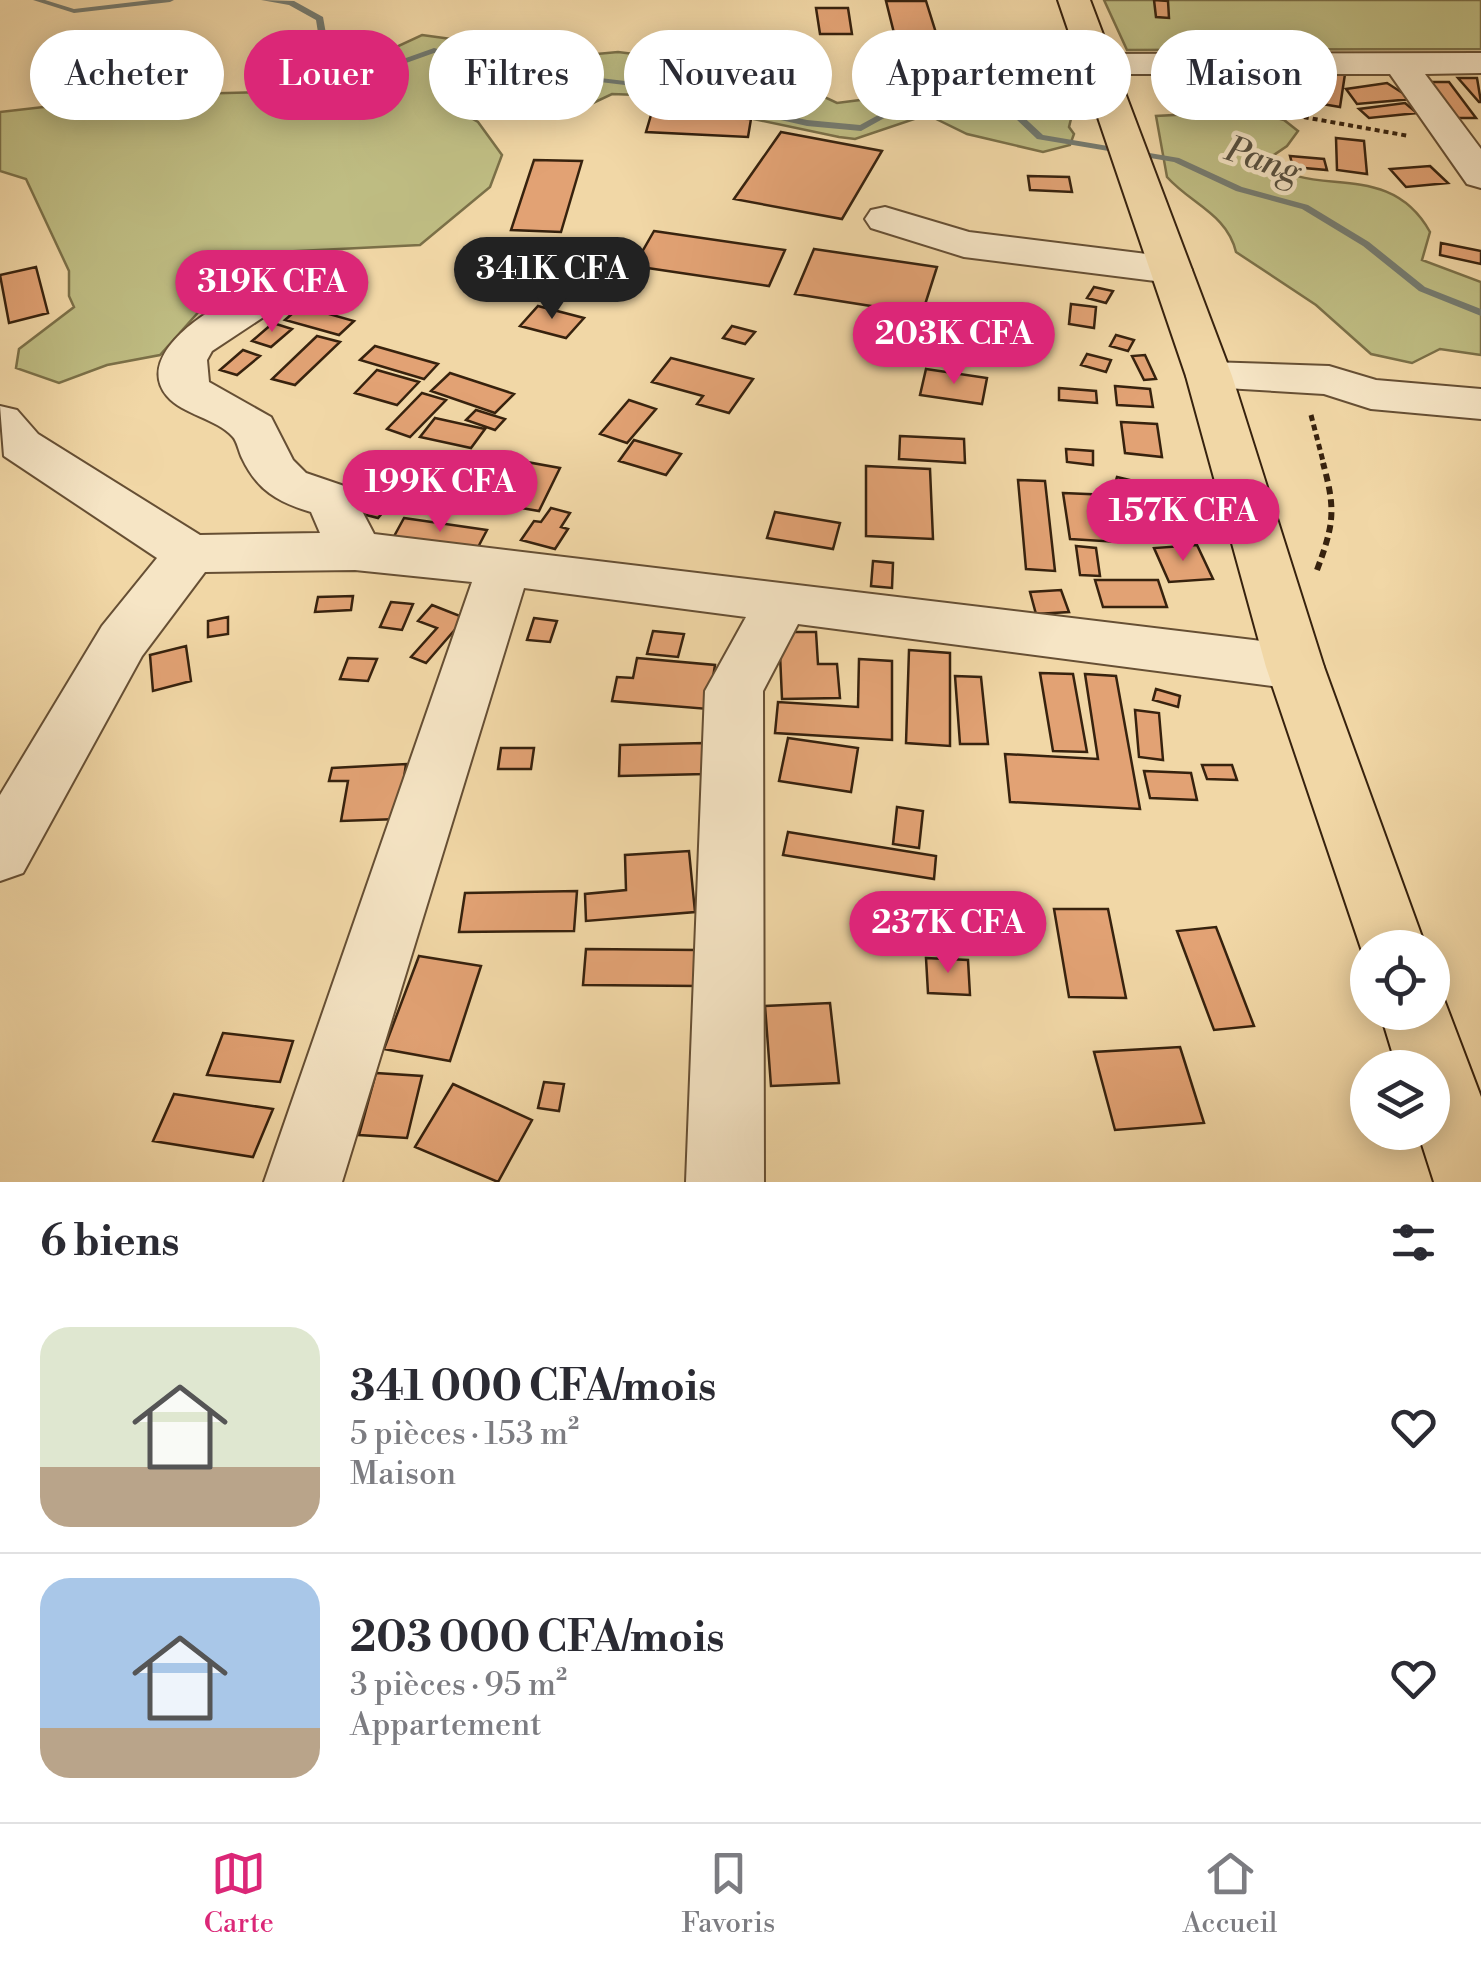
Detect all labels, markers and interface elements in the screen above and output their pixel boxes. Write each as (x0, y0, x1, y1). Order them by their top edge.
chip: Acheter (30, 30, 224, 120)
chip: Louer (244, 30, 409, 120)
chip: Filtres (429, 30, 604, 120)
chip: Nouveau (624, 30, 832, 120)
chip: Appartement (852, 30, 1131, 120)
chip: Maison (1151, 30, 1337, 120)
water label: Pang (1219, 128, 1308, 194)
pin: 341K CFA (449, 237, 655, 322)
text: 341K CFA (476, 249, 628, 289)
pin: 319K CFA (169, 250, 375, 335)
text: 319K CFA (197, 262, 347, 302)
pin: 203K CFA (851, 302, 1057, 387)
text: 203K CFA (875, 314, 1033, 354)
pin: 199K CFA (337, 450, 543, 535)
text: 199K CFA (364, 462, 516, 502)
pin: 157K CFA (1080, 479, 1286, 564)
text: 157K CFA (1109, 491, 1257, 531)
pin: 237K CFA (845, 891, 1051, 976)
text: 237K CFA (871, 903, 1025, 943)
map controls (1350, 930, 1450, 1150)
button: locate (1350, 930, 1450, 1030)
button: layers (1350, 1050, 1450, 1150)
icon: filters (1386, 1215, 1441, 1270)
text: 6 biens (40, 1216, 179, 1269)
text: 341 000 CFA/mois (350, 1361, 716, 1414)
icon: home (120, 1367, 240, 1487)
icon: heart (1386, 1400, 1441, 1455)
text: 5 pièces · 153 m² (350, 1414, 579, 1454)
text: Maison (350, 1454, 456, 1494)
text: 203 000 CFA/mois (350, 1612, 724, 1665)
icon: home (120, 1618, 240, 1738)
icon: heart (1386, 1651, 1441, 1706)
text: 3 pièces · 95 m² (350, 1665, 567, 1705)
text: Appartement (350, 1705, 542, 1745)
tab: Carte (204, 1846, 274, 1941)
tab: Favoris (682, 1846, 775, 1941)
tab: Accueil (1183, 1846, 1277, 1941)

